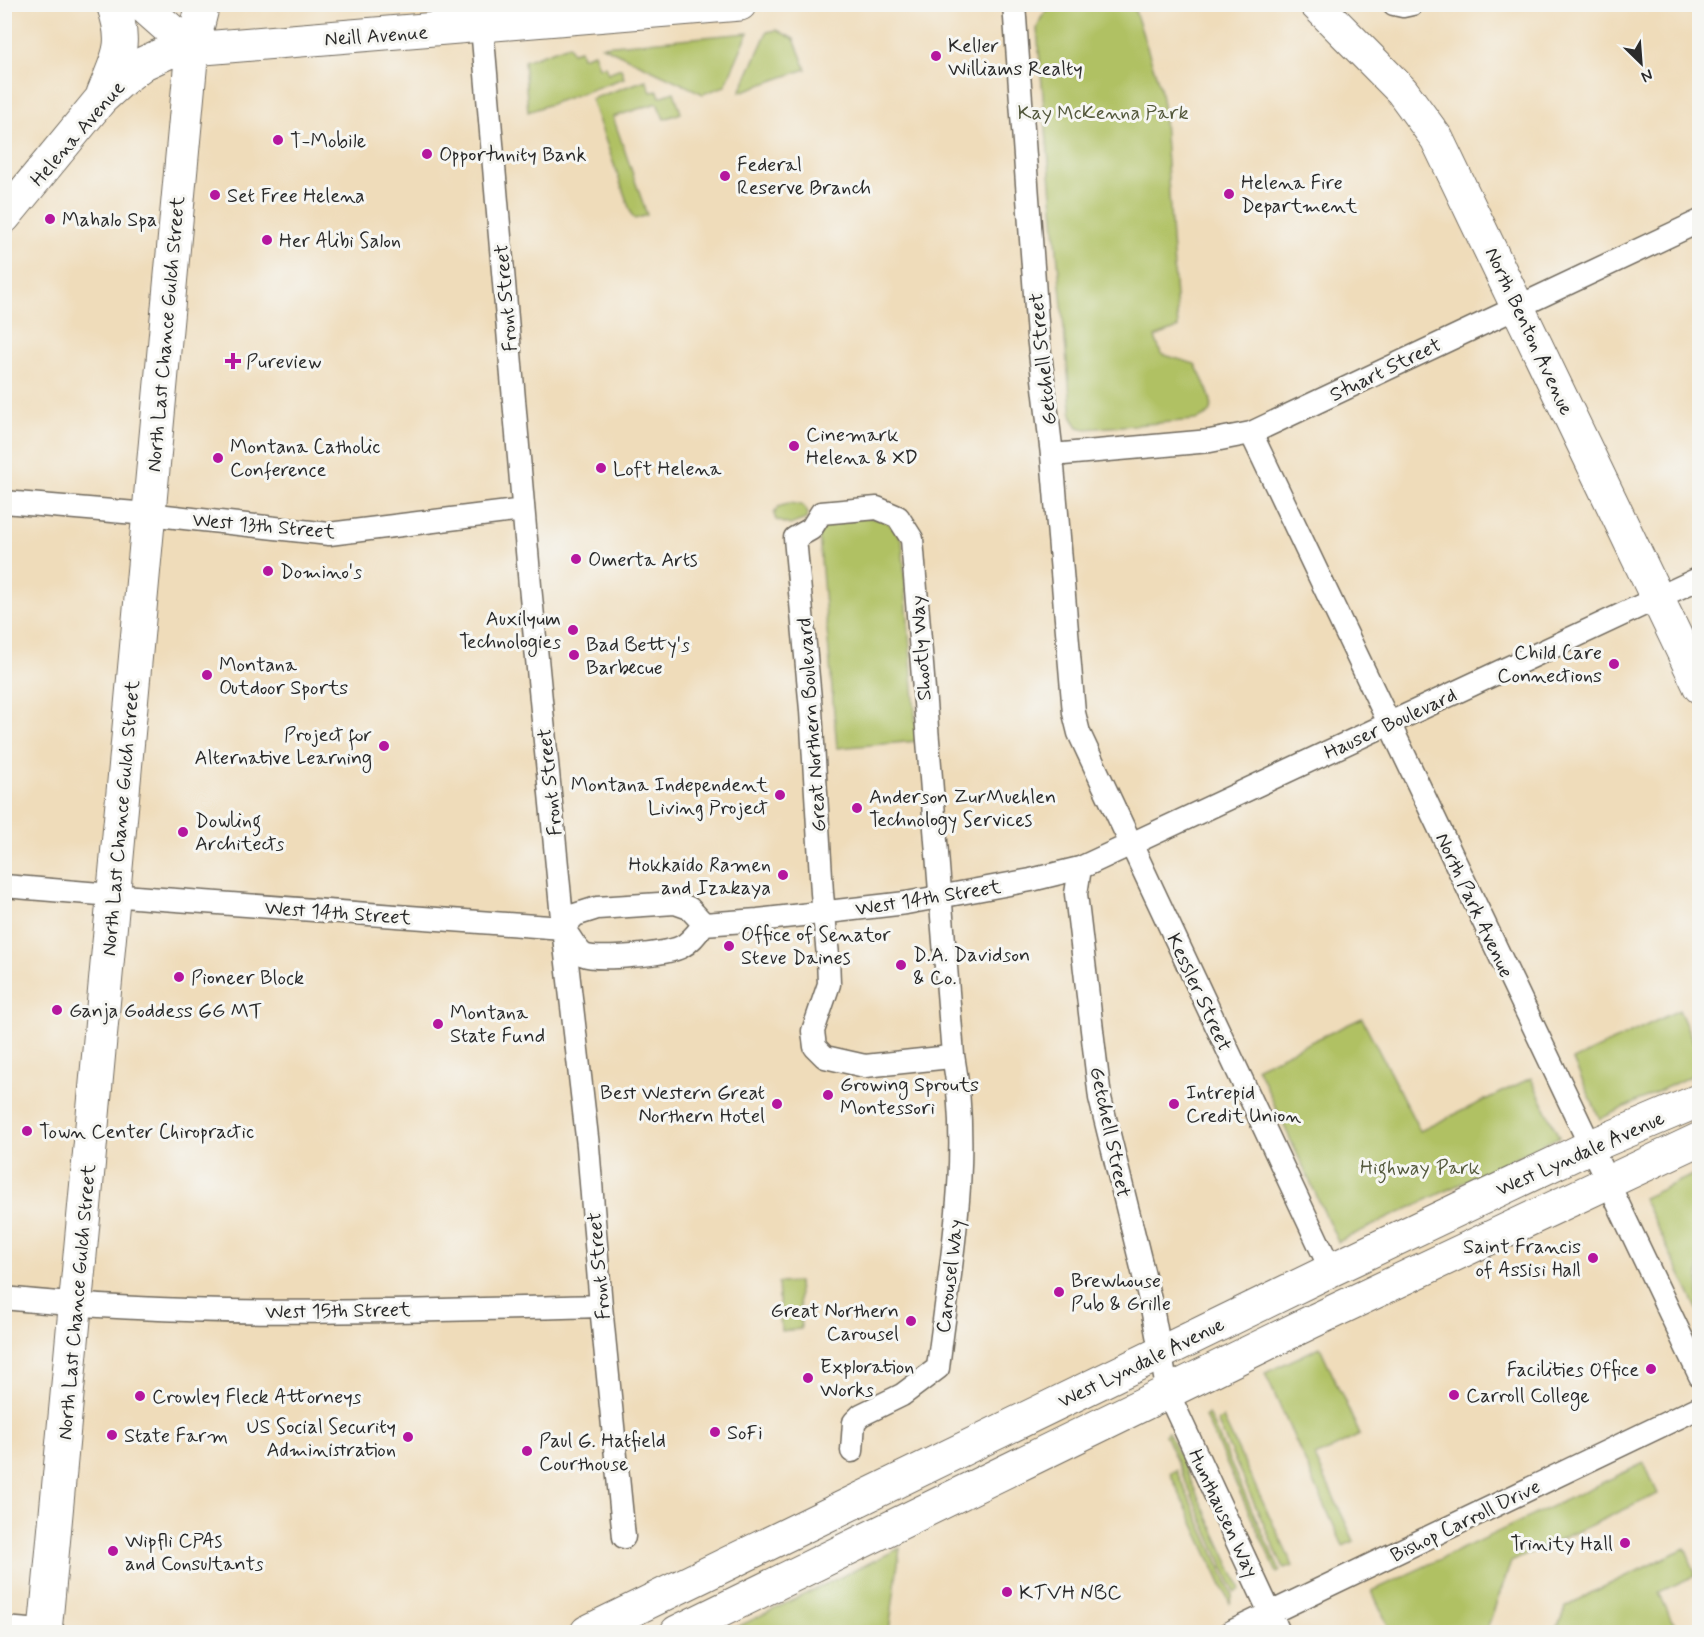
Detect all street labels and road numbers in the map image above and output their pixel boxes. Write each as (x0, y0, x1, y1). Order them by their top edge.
street label: Neill Avenue (323, 19, 429, 54)
street label: Helena Avenue (25, 75, 132, 193)
street label: North Last Chance Gulch Street (141, 195, 192, 473)
street label: Front Street (488, 243, 525, 353)
street label: North Benton Avenue (1478, 243, 1579, 420)
street label: Getchell Street (1023, 291, 1064, 426)
street label: Stuart Street (1325, 332, 1446, 409)
street label: West 13th Street (191, 507, 337, 546)
street label: Shootly Way (904, 594, 939, 702)
street label: Great Northern Boulevard (792, 617, 833, 833)
street label: North Last Chance Gulch Street (96, 679, 147, 957)
street label: Hauser Boulevard (1320, 682, 1461, 767)
street label: Front Street (531, 727, 570, 837)
street label: North Park Avenue (1428, 829, 1519, 983)
street label: West 14th Street (854, 874, 1003, 923)
street label: West 14th Street (264, 895, 412, 932)
street label: Kessler Street (1160, 929, 1238, 1056)
street label: Getchell Street (1082, 1064, 1137, 1200)
street label: West Lyndale Avenue (1492, 1105, 1669, 1204)
street label: North Last Chance Gulch Street (52, 1163, 103, 1441)
street label: Front Street (581, 1211, 618, 1321)
street label: Carousel Way (930, 1218, 971, 1335)
street label: West 15th Street (265, 1297, 411, 1326)
street label: West Lyndale Avenue (1054, 1311, 1229, 1415)
street label: Hunthausen Way (1181, 1445, 1264, 1582)
street label: Bishop Carroll Drive (1386, 1473, 1545, 1569)

